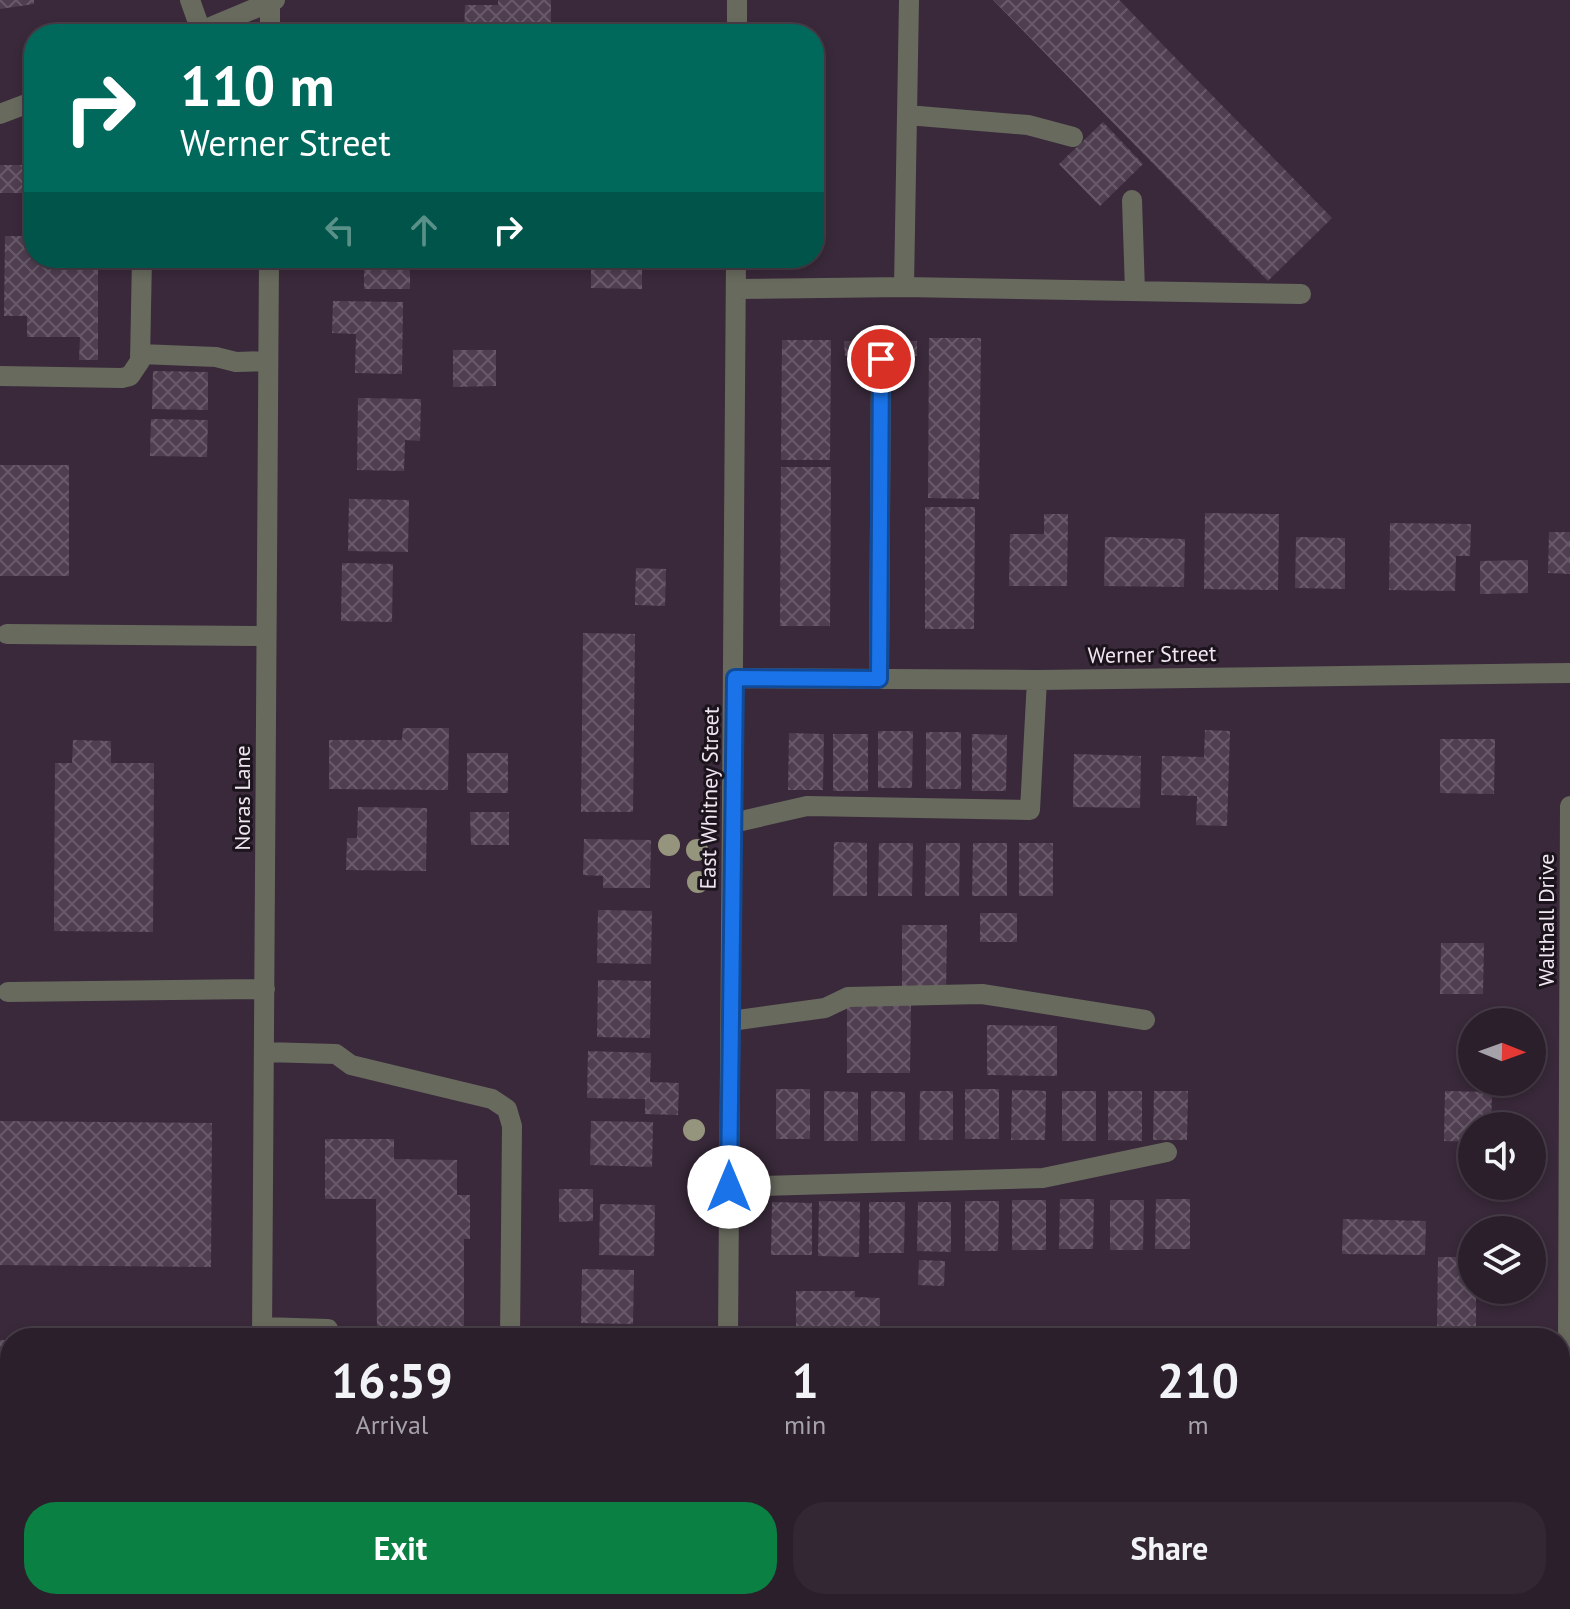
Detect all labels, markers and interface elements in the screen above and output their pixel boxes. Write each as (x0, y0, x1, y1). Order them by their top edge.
text: 110 m (180, 49, 335, 121)
icon: right (48, 56, 152, 160)
text: Werner Street (180, 119, 391, 166)
icon: left (318, 208, 362, 252)
icon: ahead (402, 208, 446, 252)
icon: right (486, 208, 530, 252)
pin (847, 325, 915, 393)
icon: arrive (859, 337, 903, 381)
street label: Werner Street (1087, 639, 1217, 669)
street label: East Whitney Street (693, 706, 725, 890)
street label: Noras Lane (228, 745, 256, 851)
street label: Walthall Drive (1532, 853, 1560, 987)
north arrow (1458, 1008, 1546, 1096)
map controls (1458, 1008, 1546, 1304)
button: sound (1458, 1112, 1546, 1200)
position arrow (687, 1145, 771, 1229)
button: layers (1458, 1216, 1546, 1304)
text: 16:59 (331, 1349, 453, 1411)
text: 1 (791, 1349, 819, 1411)
text: 210 (1157, 1349, 1239, 1411)
text: Arrival (356, 1408, 428, 1441)
text: min (784, 1408, 826, 1441)
text: m (1188, 1408, 1209, 1441)
button: Exit (24, 1502, 777, 1594)
button: Share (793, 1502, 1546, 1594)

